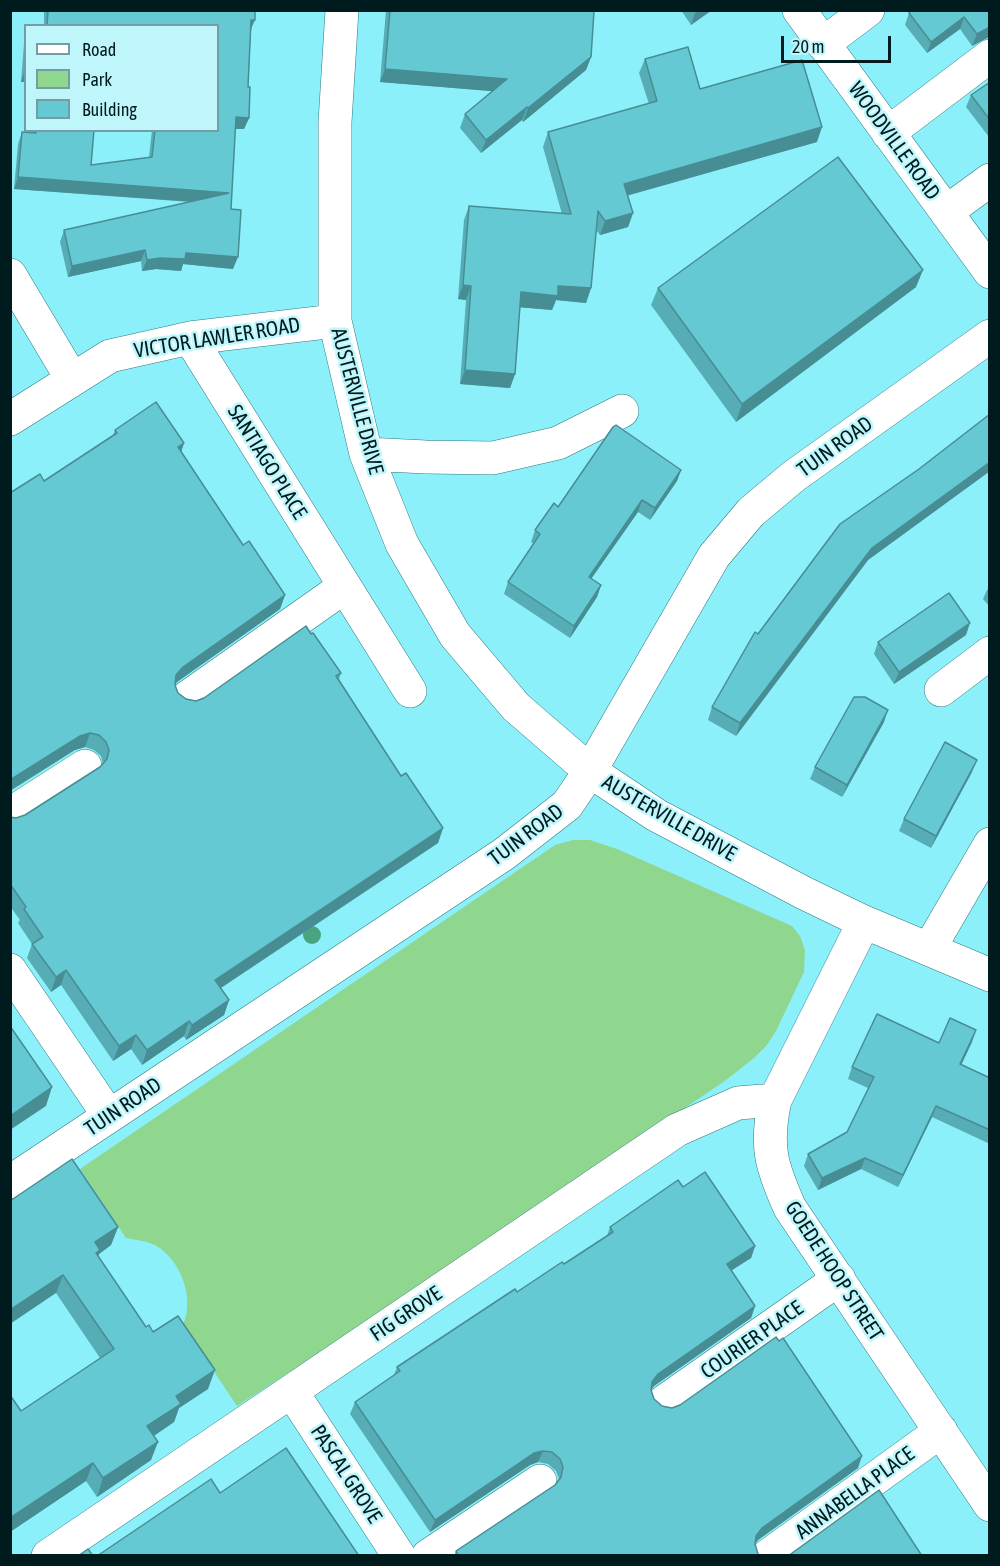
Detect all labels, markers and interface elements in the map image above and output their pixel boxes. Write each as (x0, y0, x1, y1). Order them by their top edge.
legend (24, 24, 219, 132)
scale bar (784, 24, 894, 62)
text: 20 m (792, 36, 824, 57)
text: Road (82, 39, 116, 60)
text: Park (82, 69, 112, 90)
street label: WOODVILLE ROAD (843, 77, 945, 205)
text: Building (82, 99, 137, 120)
street label: VICTOR LAWLER ROAD (132, 312, 302, 364)
street label: AUSTERVILLE DRIVE (325, 325, 389, 477)
street label: SANTIAGO PLACE (222, 400, 312, 524)
street label: TUIN ROAD (792, 411, 878, 483)
street label: AUSTERVILLE DRIVE (598, 769, 740, 867)
street label: TUIN ROAD (484, 799, 568, 871)
street label: TUIN ROAD (80, 1072, 166, 1142)
street label: GOEDE HOOP STREET (779, 1196, 889, 1346)
street label: FIG GROVE (366, 1281, 446, 1347)
street label: COURIER PLACE (696, 1296, 808, 1384)
street label: PASCAL GROVE (305, 1420, 387, 1528)
street label: ANNABELLA PLACE (791, 1441, 919, 1545)

